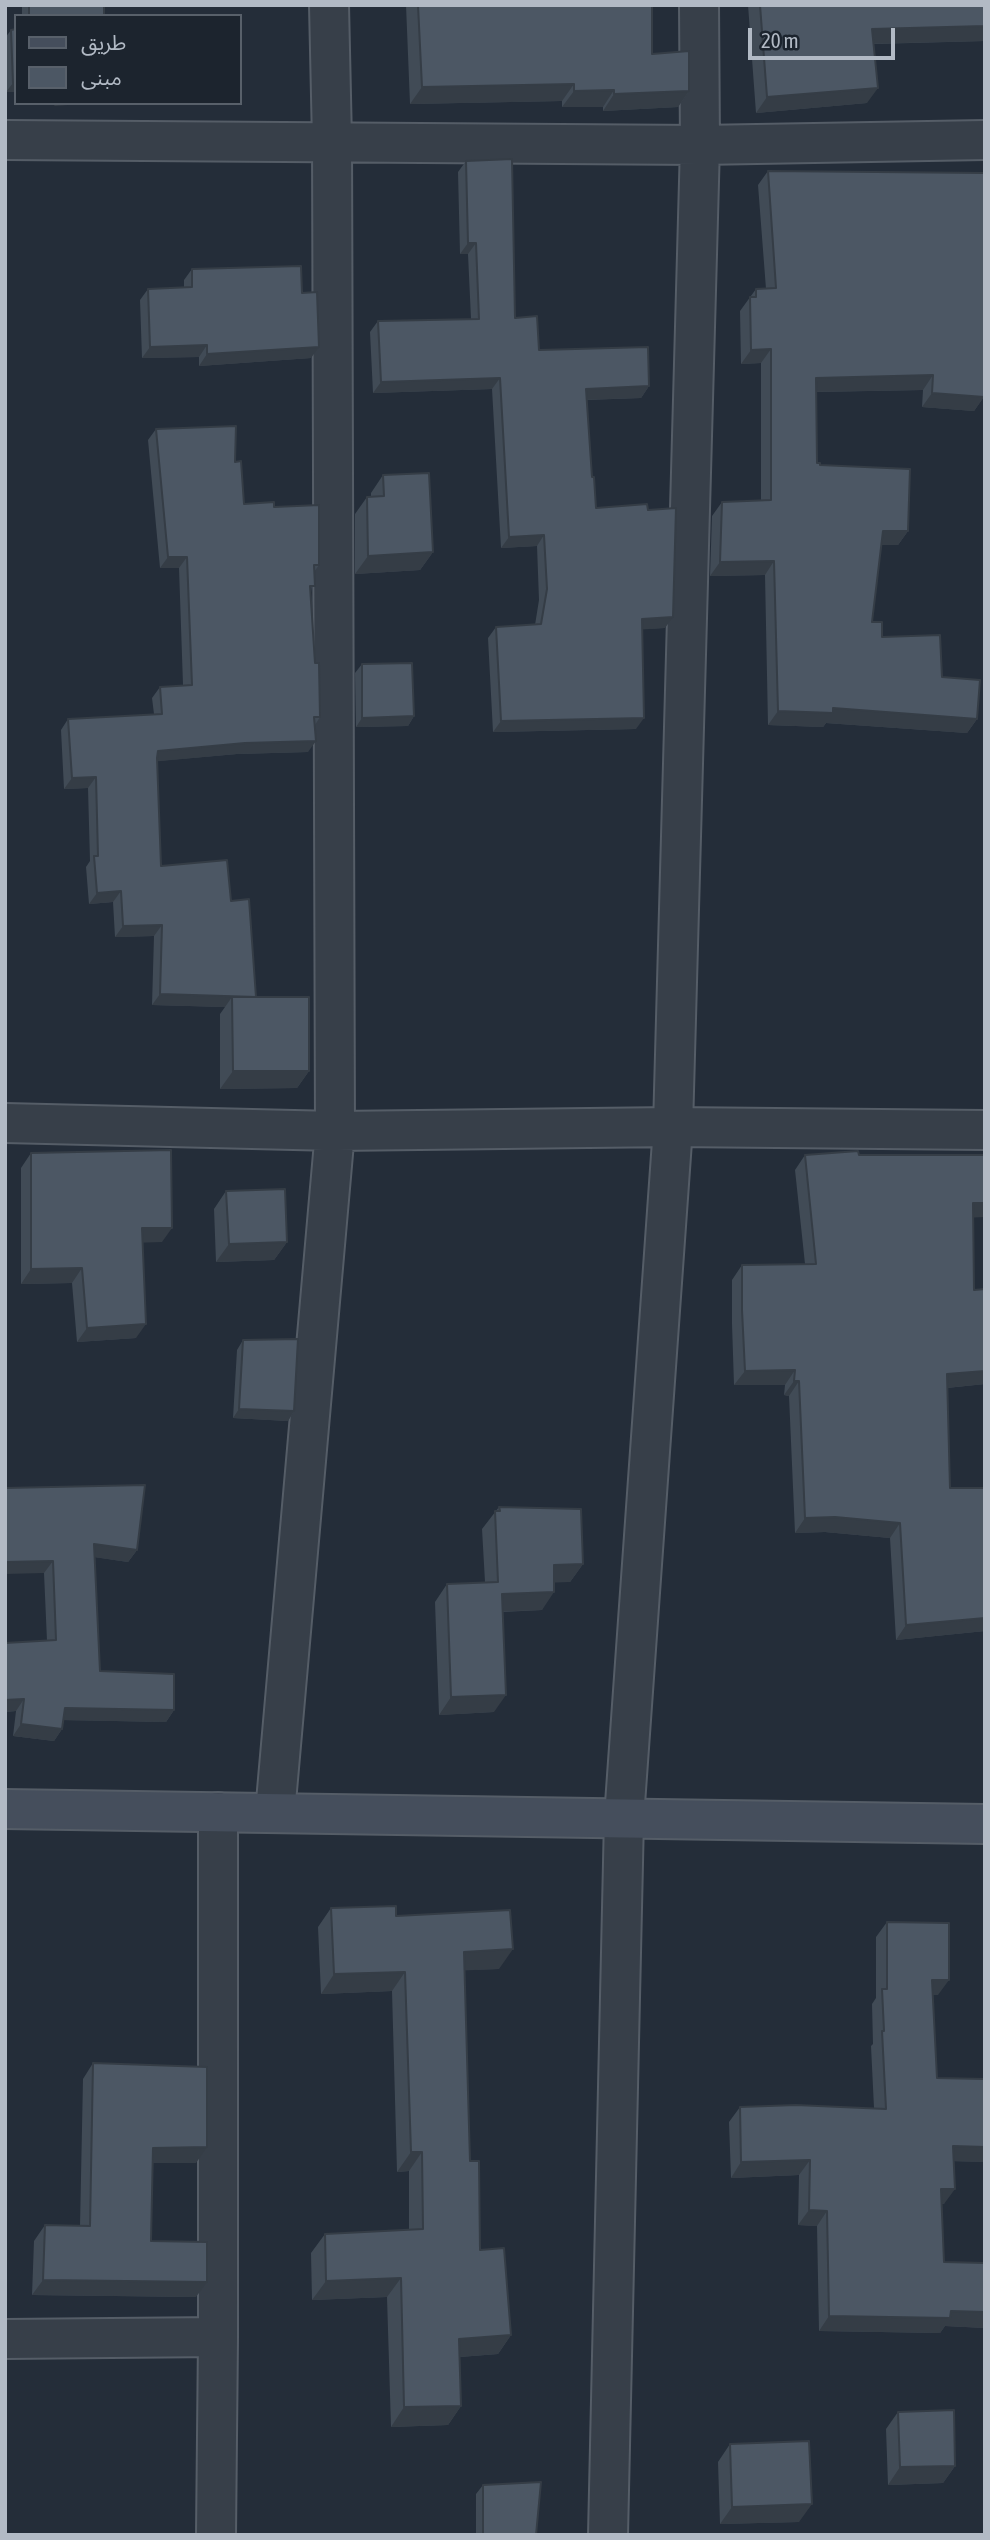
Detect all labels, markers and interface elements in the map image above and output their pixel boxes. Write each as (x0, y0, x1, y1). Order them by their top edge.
legend (14, 14, 242, 105)
scale bar (752, 14, 899, 58)
text: 20 m (761, 28, 799, 52)
text: طريق (81, 30, 126, 54)
text: مبنى (81, 65, 122, 89)

